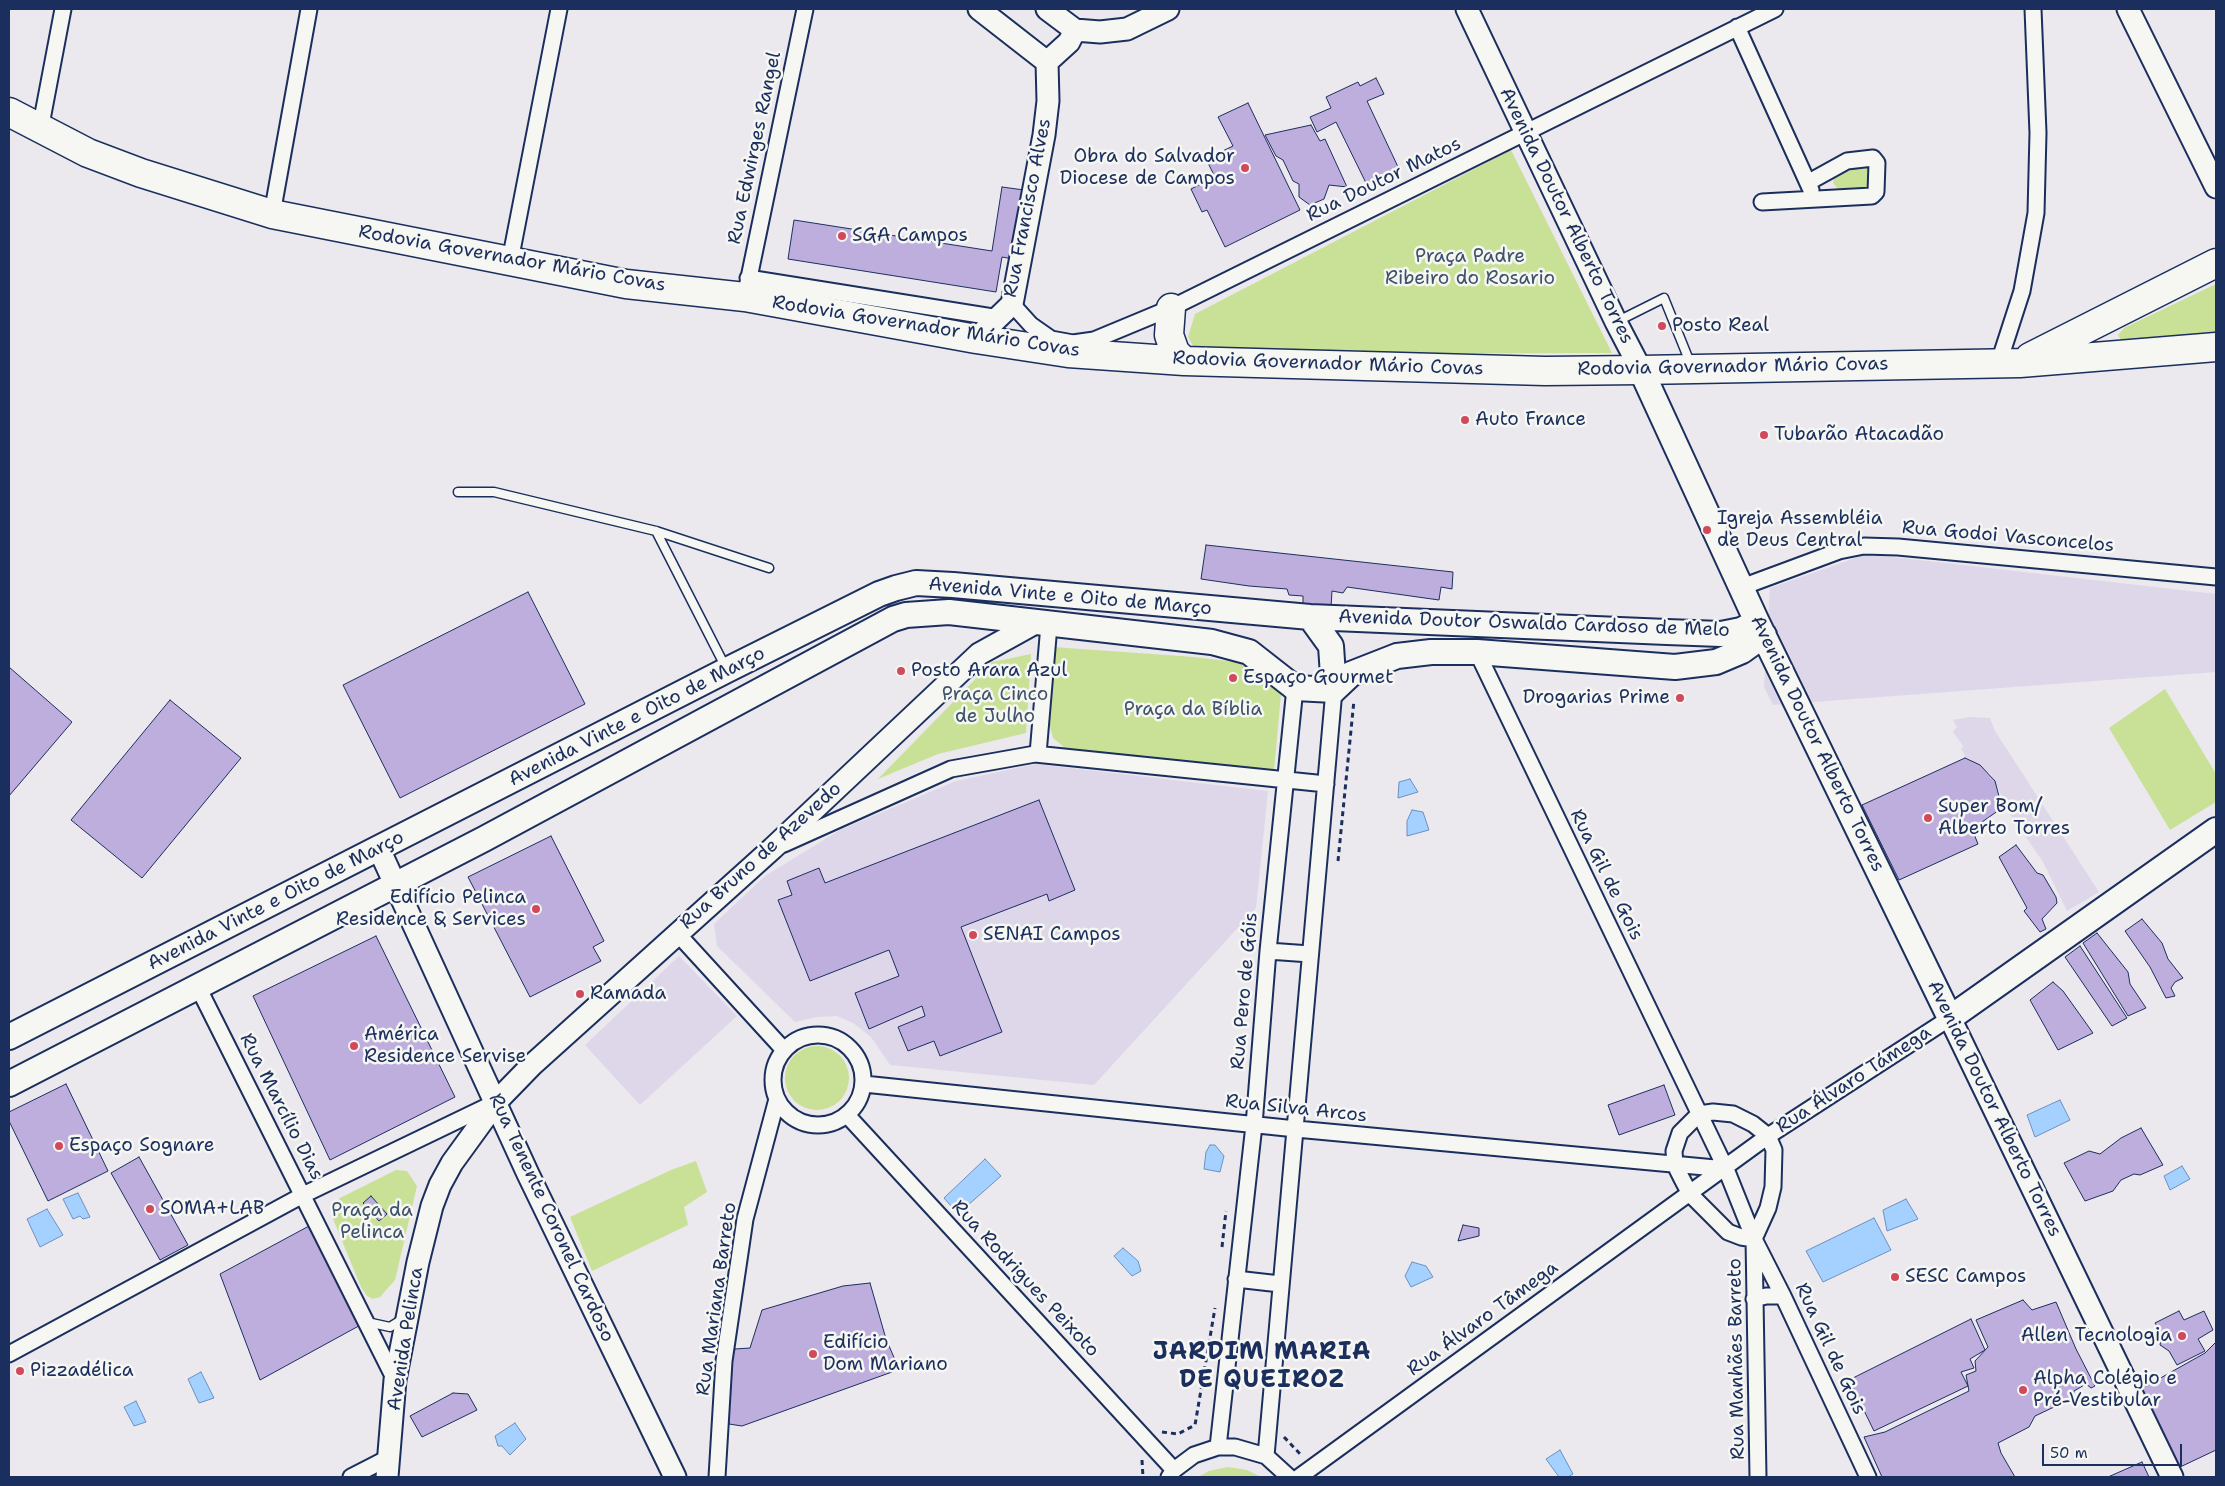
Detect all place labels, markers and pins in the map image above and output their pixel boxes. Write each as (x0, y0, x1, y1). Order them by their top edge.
place label: Obra do Salvador Diocese de Campos (1060, 146, 1235, 190)
marker: Obra do Salvador Diocese de Campos (1239, 162, 1251, 174)
place label: SGA Campos (852, 225, 968, 247)
marker: SGA Campos (836, 230, 848, 242)
place label: Posto Real (1672, 315, 1769, 337)
marker: Posto Real (1656, 320, 1668, 332)
place label: Auto France (1475, 409, 1586, 431)
marker: Auto France (1459, 414, 1471, 426)
place label: Tubarão Atacadão (1774, 424, 1944, 446)
marker: Tubarão Atacadão (1758, 429, 1770, 441)
place label: Igreja Assembléia de Deus Central (1717, 508, 1882, 552)
marker: Igreja Assembléia de Deus Central (1701, 524, 1713, 536)
place label: Posto Arara Azul (911, 660, 1067, 682)
marker: Posto Arara Azul (895, 665, 907, 677)
place label: Espaço Gourmet (1243, 667, 1393, 689)
marker: Espaço Gourmet (1227, 672, 1239, 684)
place label: Drogarias Prime (1523, 687, 1670, 709)
marker: Drogarias Prime (1674, 692, 1686, 704)
place label: Super Bom/ Alberto Torres (1938, 796, 2070, 840)
marker: Super Bom/ Alberto Torres (1922, 812, 1934, 824)
place label: Edifício Pelinca Residence & Services (336, 887, 526, 931)
marker: Edifício Pelinca Residence & Services (530, 903, 542, 915)
place label: SENAI Campos (983, 924, 1121, 946)
marker: SENAI Campos (967, 929, 979, 941)
place label: Ramada (590, 983, 666, 1005)
marker: Ramada (574, 988, 586, 1000)
place label: América Residence Servise (364, 1024, 526, 1068)
marker: América Residence Servise (348, 1040, 360, 1052)
place label: Espaço Sognare (69, 1135, 214, 1157)
marker: Espaço Sognare (53, 1140, 65, 1152)
place label: SOMA+LAB (160, 1198, 264, 1220)
marker: SOMA+LAB (144, 1203, 156, 1215)
place label: SESC Campos (1905, 1266, 2026, 1288)
marker: SESC Campos (1889, 1271, 1901, 1283)
place label: Allen Tecnologia (2021, 1325, 2172, 1347)
marker: Allen Tecnologia (2176, 1330, 2188, 1342)
place label: Edifício Dom Mariano (823, 1332, 948, 1376)
marker: Edifício Dom Mariano (807, 1348, 819, 1360)
place label: Pizzadélica (30, 1360, 133, 1382)
marker: Pizzadélica (14, 1365, 26, 1377)
place label: Alpha Colégio e Pré-Vestibular (2033, 1368, 2177, 1412)
marker: Alpha Colégio e Pré-Vestibular (2017, 1384, 2029, 1396)

